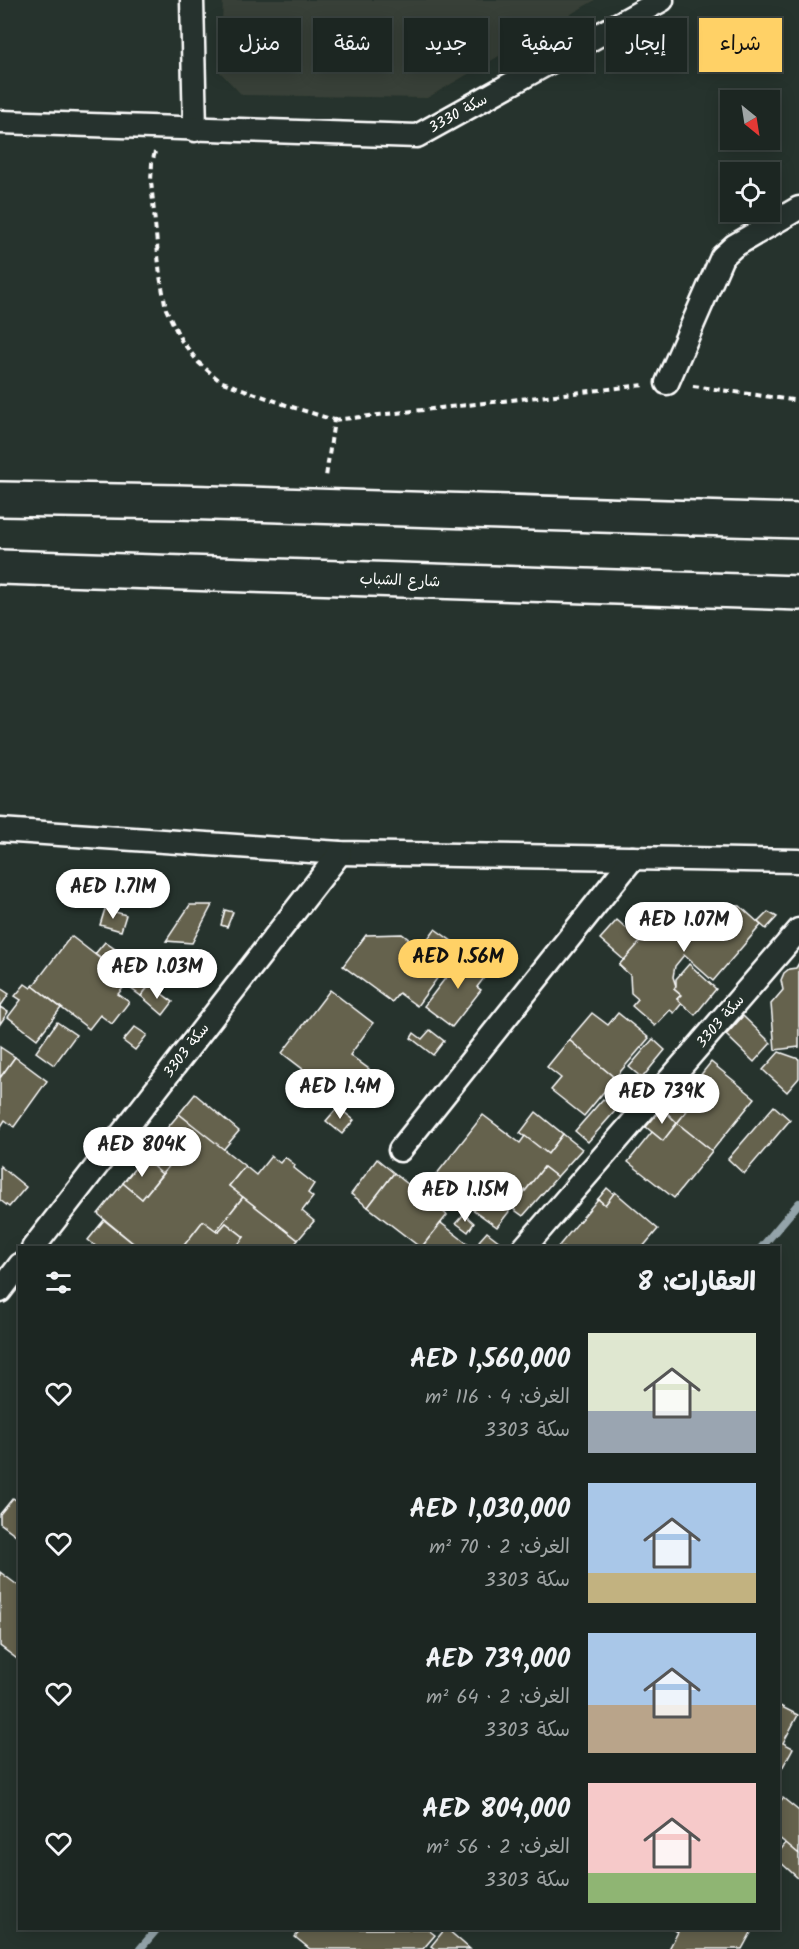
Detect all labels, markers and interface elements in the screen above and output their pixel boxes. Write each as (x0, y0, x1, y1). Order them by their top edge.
chip: منزل (218, 18, 301, 72)
chip: شقة (313, 18, 392, 72)
chip: جديد (404, 18, 488, 72)
chip: تصفية (500, 18, 594, 72)
chip: إيجار (606, 18, 687, 72)
chip: شراء (699, 18, 782, 72)
street label: سكة 3330 (425, 88, 492, 140)
north arrow (720, 90, 780, 150)
map controls (720, 90, 780, 222)
button: locate (720, 162, 780, 222)
street label: شارع الشباب (359, 568, 441, 594)
pin: AED 1.71M (44, 869, 182, 920)
text: AED 1.71M (70, 872, 156, 904)
pin: AED 1.07M (615, 902, 753, 953)
text: AED 1.07M (639, 905, 729, 937)
pin: AED 1.56M (389, 939, 527, 990)
text: AED 1.56M (412, 942, 504, 974)
pin: AED 1.03M (88, 949, 226, 1000)
text: AED 1.03M (111, 952, 203, 984)
street label: سكة 3303 (691, 990, 751, 1054)
street label: سكة 3303 (158, 1018, 216, 1083)
pin: AED 1.4M (278, 1069, 402, 1120)
text: AED 1.4M (299, 1072, 381, 1104)
pin: AED 739K (600, 1074, 724, 1125)
text: AED 739K (618, 1077, 706, 1109)
pin: AED 804K (80, 1127, 204, 1178)
text: AED 804K (97, 1130, 187, 1162)
pin: AED 1.15M (396, 1172, 534, 1223)
text: AED 1.15M (422, 1175, 508, 1207)
text: العقارات: 8 (637, 1262, 756, 1304)
icon: filters (42, 1266, 75, 1299)
text: AED 1,560,000 (410, 1339, 570, 1381)
icon: home (636, 1357, 708, 1429)
icon: heart (42, 1377, 75, 1410)
text: الغرف: 4 · 116 m² (425, 1382, 570, 1414)
text: سكة 3303 (484, 1415, 570, 1447)
text: AED 1,030,000 (410, 1489, 570, 1531)
icon: home (636, 1507, 708, 1579)
icon: heart (42, 1527, 75, 1560)
text: الغرف: 2 · 70 m² (429, 1532, 570, 1564)
text: سكة 3303 (484, 1565, 570, 1597)
text: AED 739,000 (425, 1639, 570, 1681)
icon: home (636, 1657, 708, 1729)
icon: heart (42, 1677, 75, 1710)
text: الغرف: 2 · 64 m² (426, 1682, 570, 1714)
text: سكة 3303 (484, 1715, 570, 1747)
text: AED 804,000 (422, 1789, 570, 1831)
icon: home (636, 1807, 708, 1879)
icon: heart (42, 1827, 75, 1860)
text: الغرف: 2 · 56 m² (427, 1832, 570, 1864)
text: سكة 3303 (484, 1865, 570, 1897)

